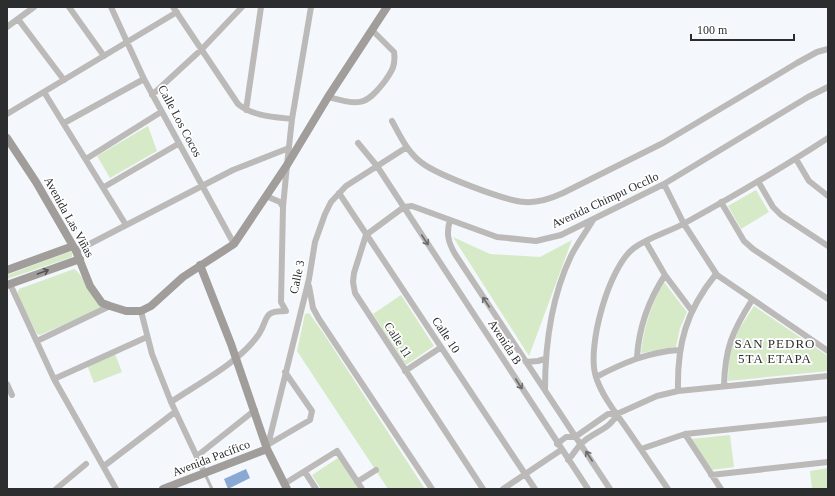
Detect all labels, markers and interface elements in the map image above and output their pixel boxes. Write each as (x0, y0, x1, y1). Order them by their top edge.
scale bar (691, 16, 794, 42)
text: 100 m (697, 23, 728, 37)
street label: Calle Los Cocos (155, 83, 205, 160)
street label: Avenida Chimpu Occllo (549, 169, 661, 231)
street label: Avenida Las Viñas (41, 174, 97, 260)
one-way arrow (421, 234, 429, 245)
street label: Calle 3 (287, 259, 307, 295)
one-way arrow (37, 267, 49, 275)
one-way arrow (482, 296, 490, 307)
street label: Calle 10 (429, 314, 463, 356)
street label: Avenida B (485, 317, 525, 367)
street label: Calle 11 (381, 319, 415, 361)
district label: SAN PEDRO 5TA ETAPA (735, 336, 815, 366)
one-way arrow (515, 378, 523, 390)
street label: Avenida Pacífico (170, 437, 252, 479)
one-way arrow (585, 451, 593, 462)

